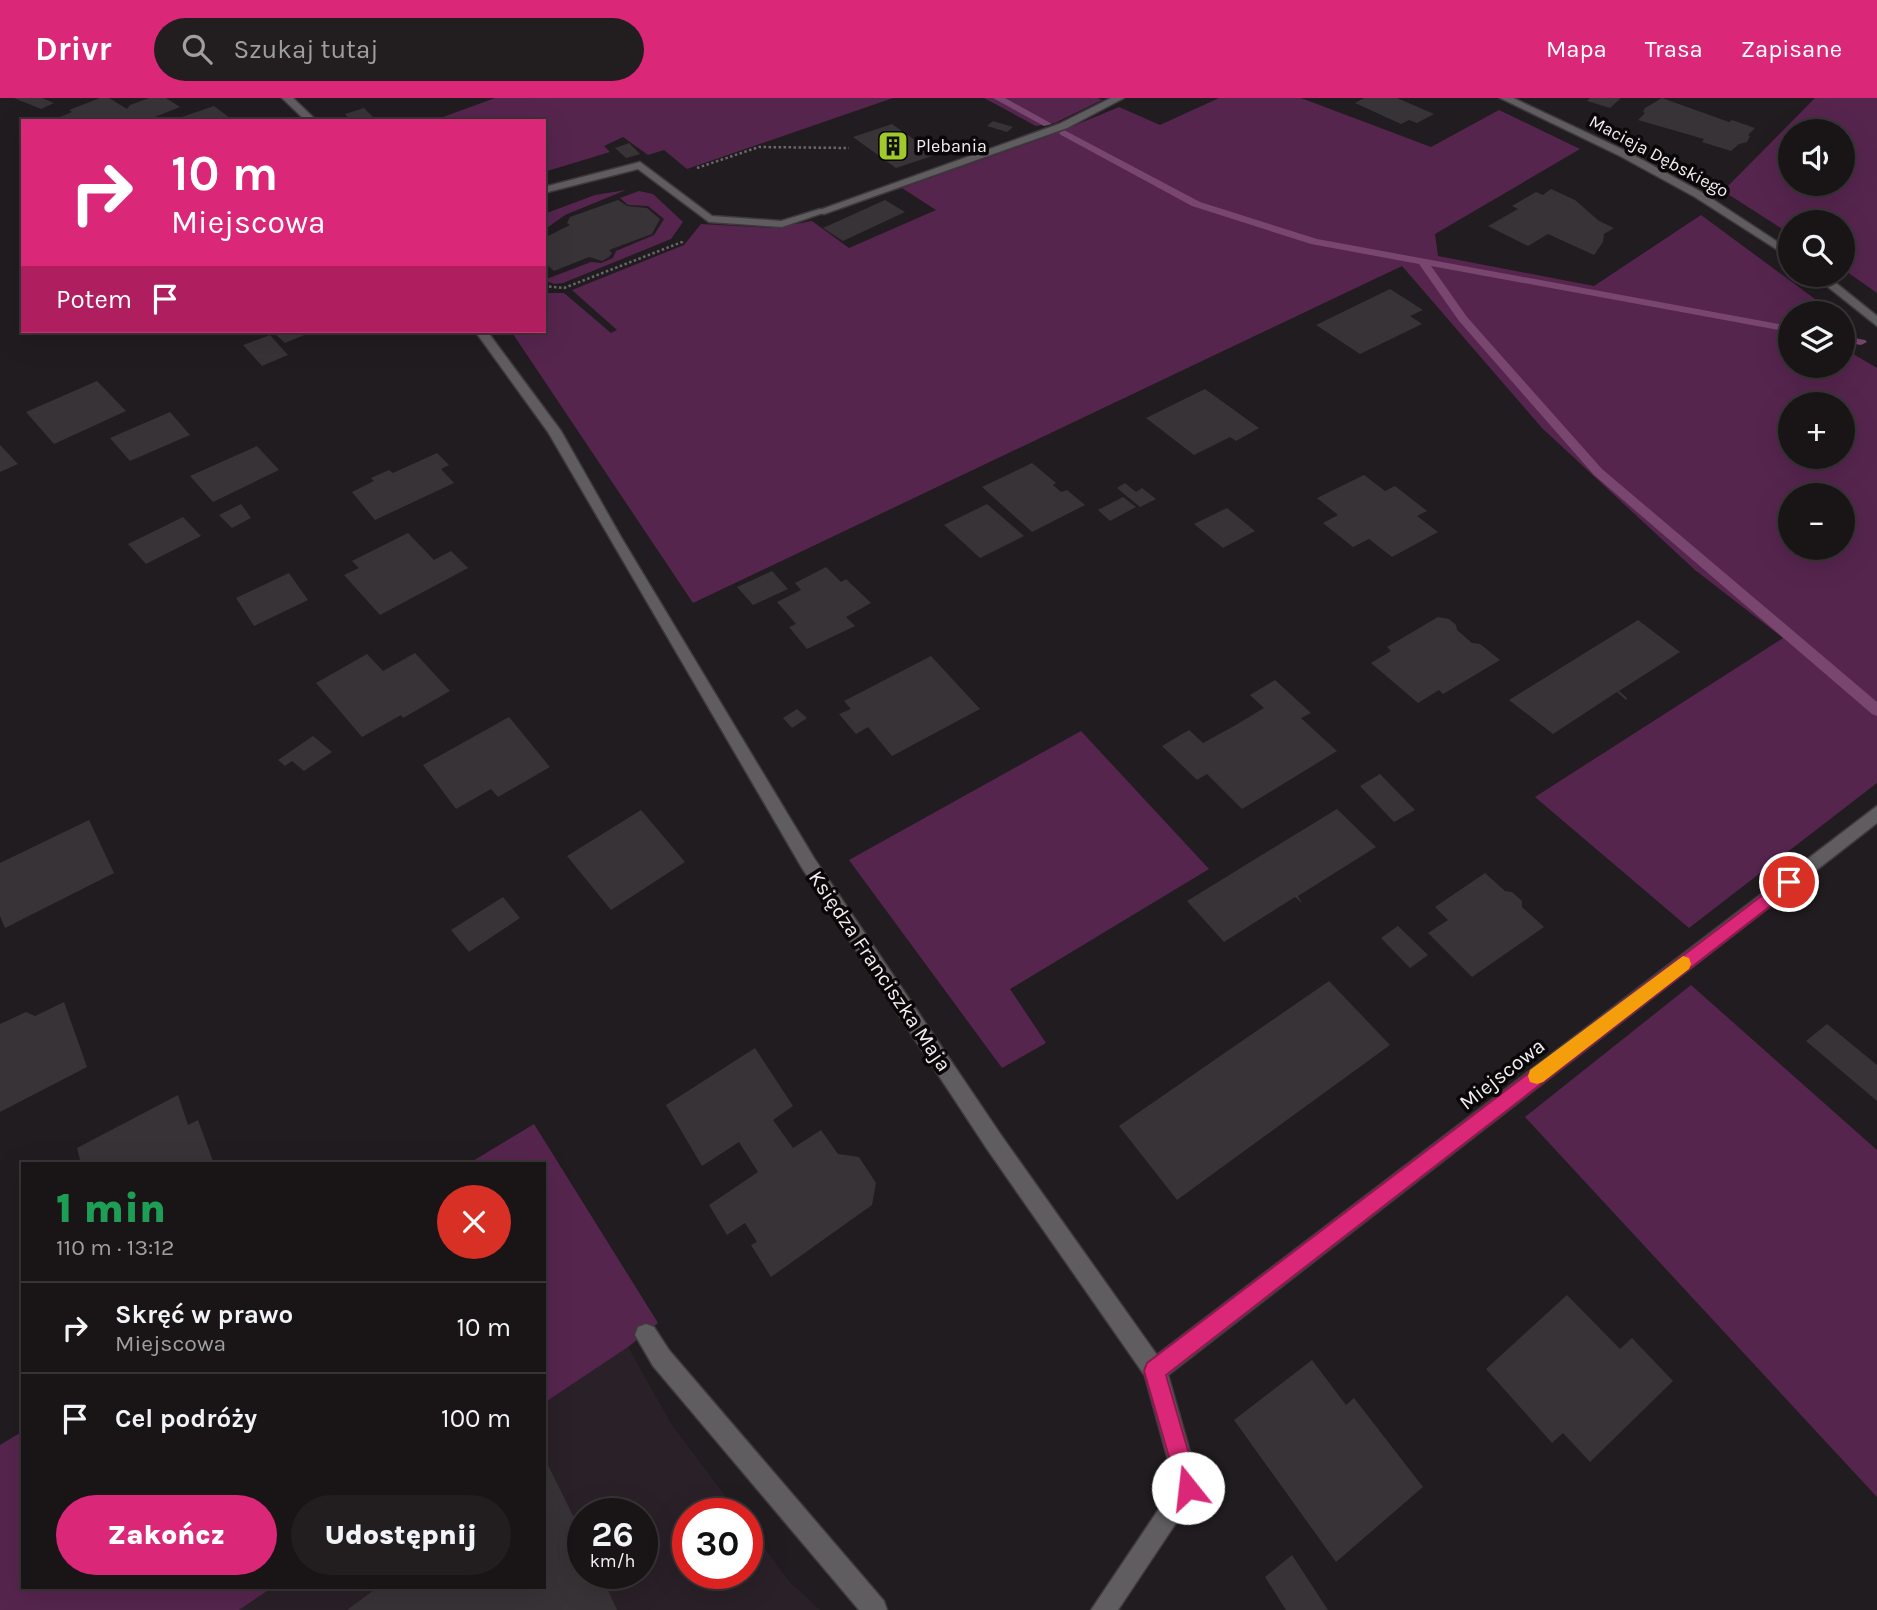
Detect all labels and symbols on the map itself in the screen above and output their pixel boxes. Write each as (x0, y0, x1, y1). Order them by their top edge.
street label: Macieja Dębskiego (1585, 110, 1733, 202)
building icon: Plebania (876, 129, 910, 163)
place label: Plebania (916, 135, 987, 157)
pin (1759, 852, 1819, 912)
street label: Księdza Franciszka Maja (804, 866, 956, 1076)
street label: Miejscowa (1455, 1033, 1549, 1115)
position arrow (1151, 1451, 1225, 1525)
speed limit sign: 30 (672, 1498, 763, 1589)

